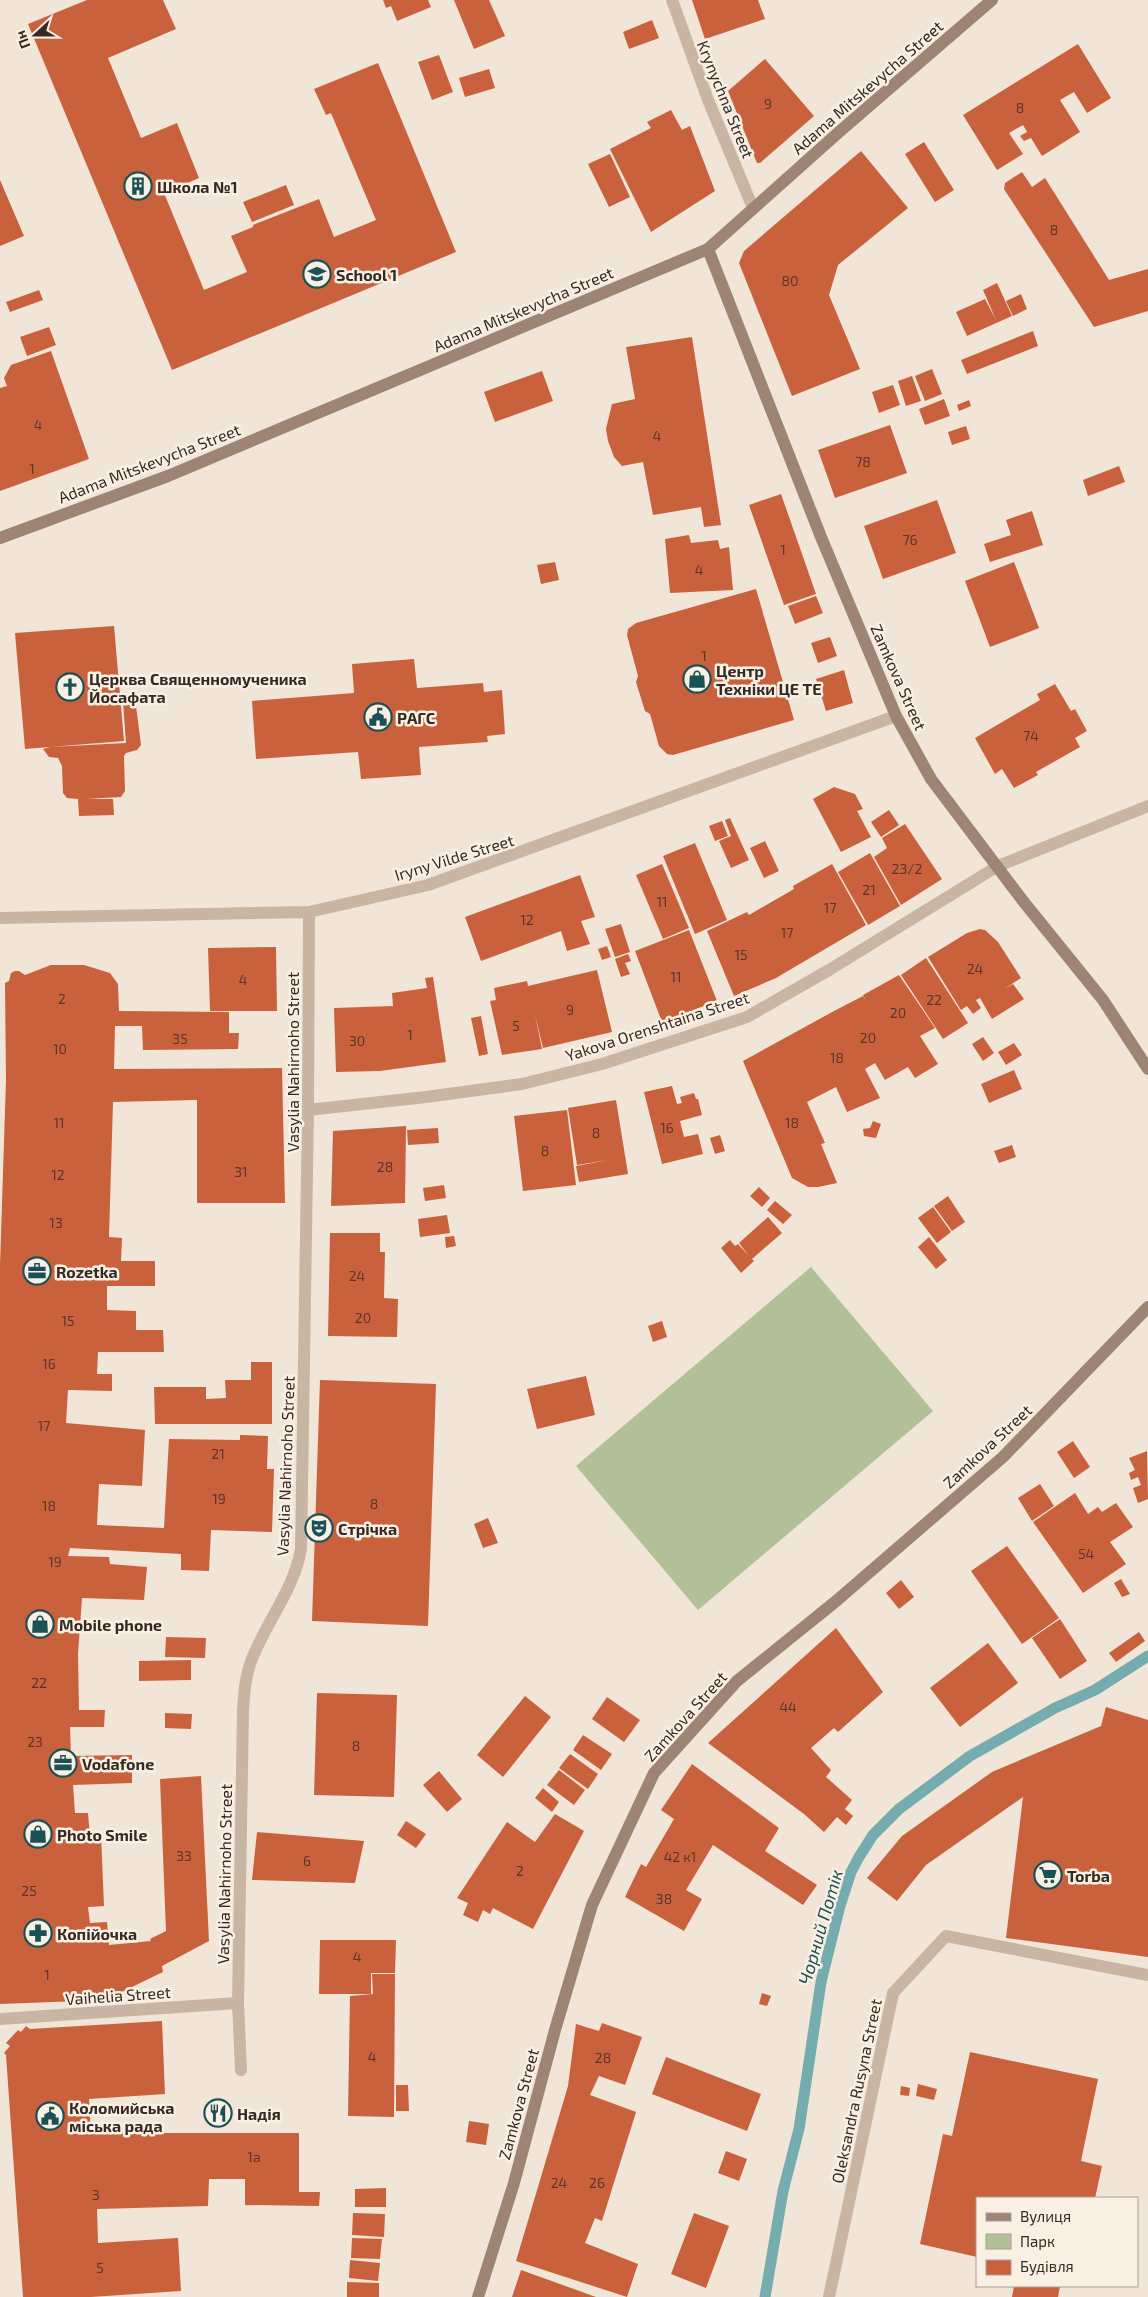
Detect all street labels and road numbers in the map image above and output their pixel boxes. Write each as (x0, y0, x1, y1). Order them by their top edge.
street label: Adama Mitskevycha Street (788, 16, 946, 158)
street label: Krynychna Street (694, 37, 758, 161)
street label: Adama Mitskevycha Street (430, 262, 616, 356)
street label: Adama Mitskevycha Street (55, 419, 243, 507)
street label: Zamkova Street (867, 621, 931, 733)
street label: Iryny Vilde Street (392, 830, 516, 884)
street label: Vasylia Nahirnoho Street (283, 972, 302, 1152)
street label: Yakova Orenshtaina Street (563, 987, 751, 1065)
street label: Vasylia Nahirnoho Street (272, 1376, 298, 1556)
street label: Zamkova Street (939, 1400, 1035, 1492)
street label: Zamkova Street (640, 1667, 730, 1765)
street label: Vasylia Nahirnoho Street (213, 1784, 235, 1964)
street label: Vaihelia Street (65, 1982, 171, 2008)
street label: Oleksandra Rusyna Street (827, 1997, 885, 2185)
street label: Zamkova Street (494, 2046, 542, 2162)

